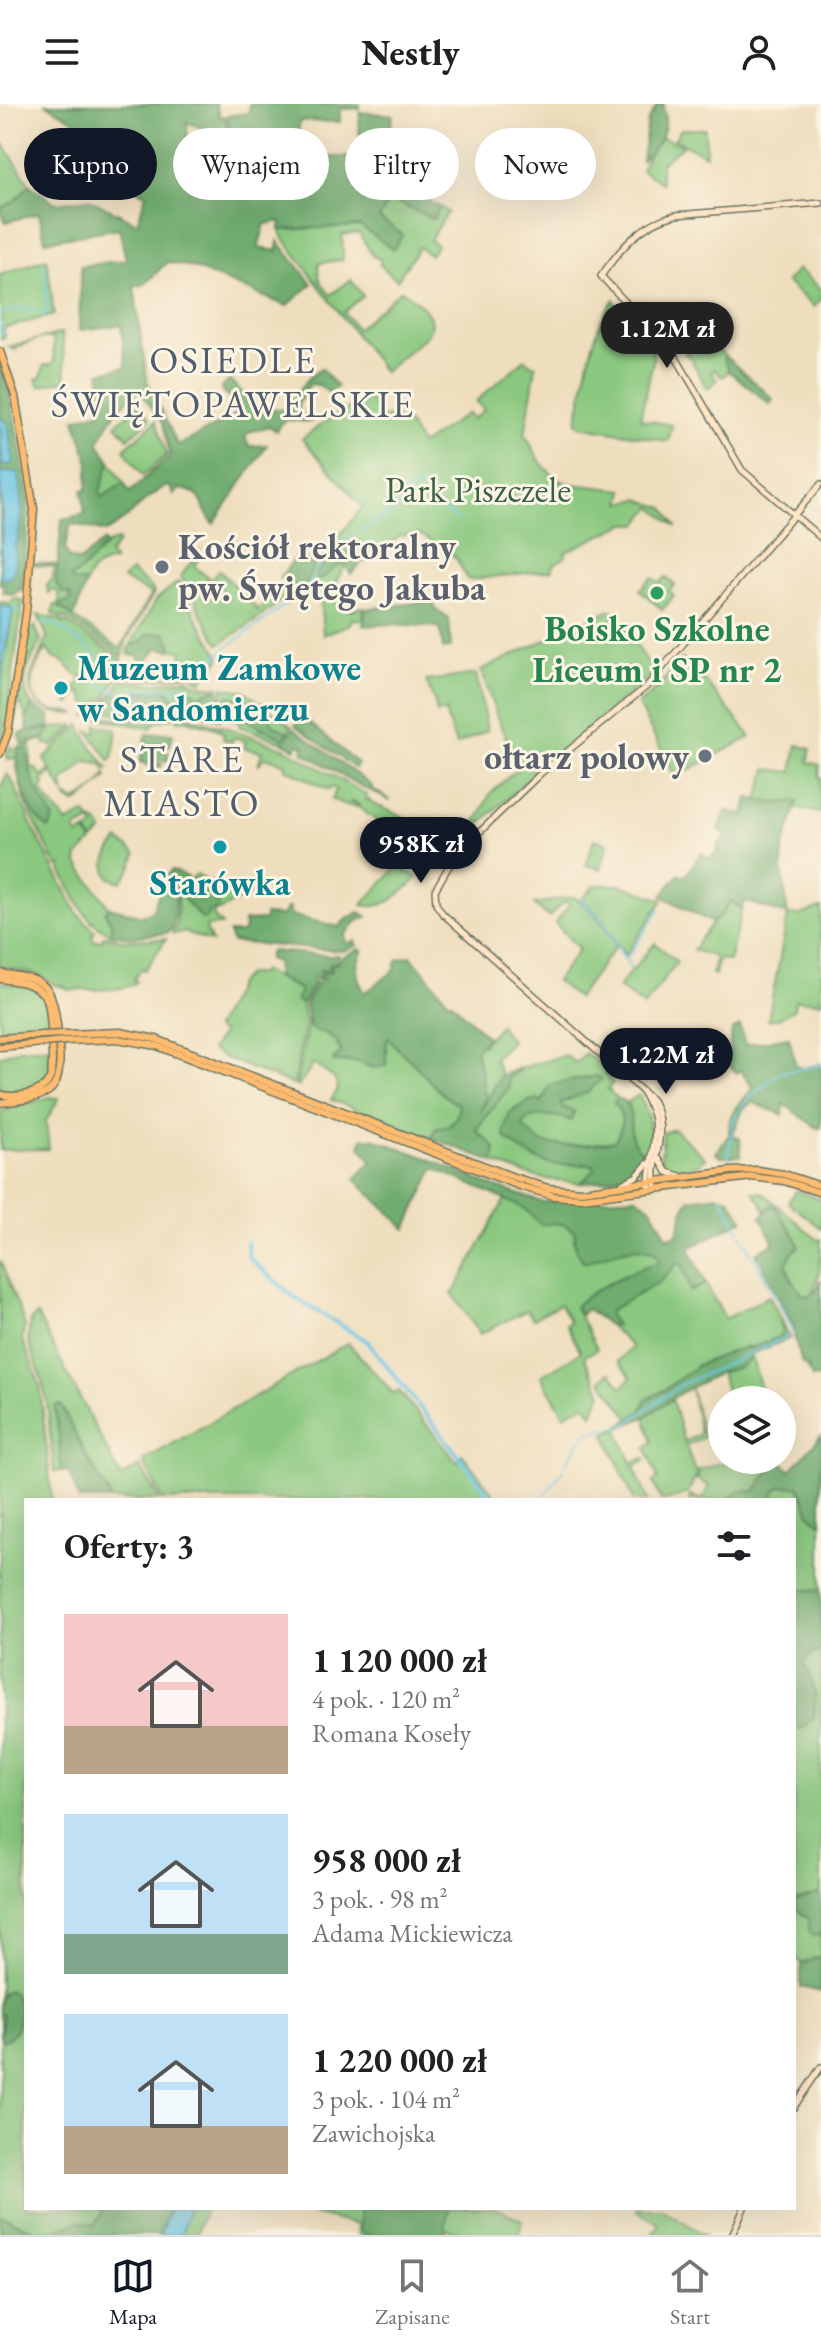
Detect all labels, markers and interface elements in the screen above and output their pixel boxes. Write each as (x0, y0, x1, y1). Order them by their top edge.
text: Nestly (361, 29, 460, 76)
icon: menu (40, 30, 84, 74)
icon: person (737, 30, 781, 74)
chip: Kupno (24, 128, 157, 200)
chip: Wynajem (173, 128, 329, 200)
chip: Filtry (345, 128, 459, 200)
chip: Nowe (475, 128, 596, 200)
pin: 1.12M zł (584, 302, 750, 370)
text: 1.12M zł (619, 311, 715, 345)
district label: OSIEDLE ŚWIĘTOPAWELSKIE (51, 335, 415, 428)
park label: Park Piszczele (385, 466, 571, 513)
place label: Kościół rektoralny pw. Świętego Jakuba (178, 523, 486, 611)
marker: Kościół rektoralny pw. Świętego Jakuba (153, 558, 171, 576)
marker: Boisko Szkolne Liceum i SP nr 2 (648, 584, 666, 602)
place label: Boisko Szkolne Liceum i SP nr 2 (533, 605, 782, 693)
place label: Muzeum Zamkowe w Sandomierzu (77, 644, 361, 732)
marker: Muzeum Zamkowe w Sandomierzu (52, 679, 70, 697)
place label: ołtarz polowy (484, 733, 690, 780)
district label: STARE MIASTO (104, 734, 260, 827)
marker: ołtarz polowy (696, 747, 714, 765)
pin: 958K zł (347, 817, 495, 885)
text: 958K zł (378, 826, 464, 860)
marker: Starówka (211, 838, 229, 856)
place label: Starówka (150, 859, 291, 906)
pin: 1.22M zł (583, 1028, 749, 1096)
text: 1.22M zł (618, 1037, 714, 1071)
map controls (708, 1386, 796, 1474)
button: layers (708, 1386, 796, 1474)
text: Oferty: 3 (64, 1524, 194, 1568)
icon: filters (712, 1524, 756, 1568)
text: 1 120 000 zł (312, 1638, 487, 1682)
icon: home (128, 1646, 224, 1742)
text: 4 pok. · 120 m² (312, 1682, 460, 1716)
text: Romana Koseły (312, 1716, 471, 1750)
text: 958 000 zł (312, 1838, 461, 1882)
icon: home (128, 1846, 224, 1942)
text: 3 pok. · 98 m² (312, 1882, 448, 1916)
text: Adama Mickiewicza (312, 1916, 513, 1950)
text: 1 220 000 zł (312, 2038, 487, 2082)
icon: home (128, 2046, 224, 2142)
text: 3 pok. · 104 m² (312, 2082, 460, 2116)
text: Zawichojska (312, 2116, 435, 2150)
tab: Mapa (109, 2254, 157, 2331)
tab: Zapisane (375, 2254, 450, 2331)
tab: Start (668, 2254, 712, 2331)

